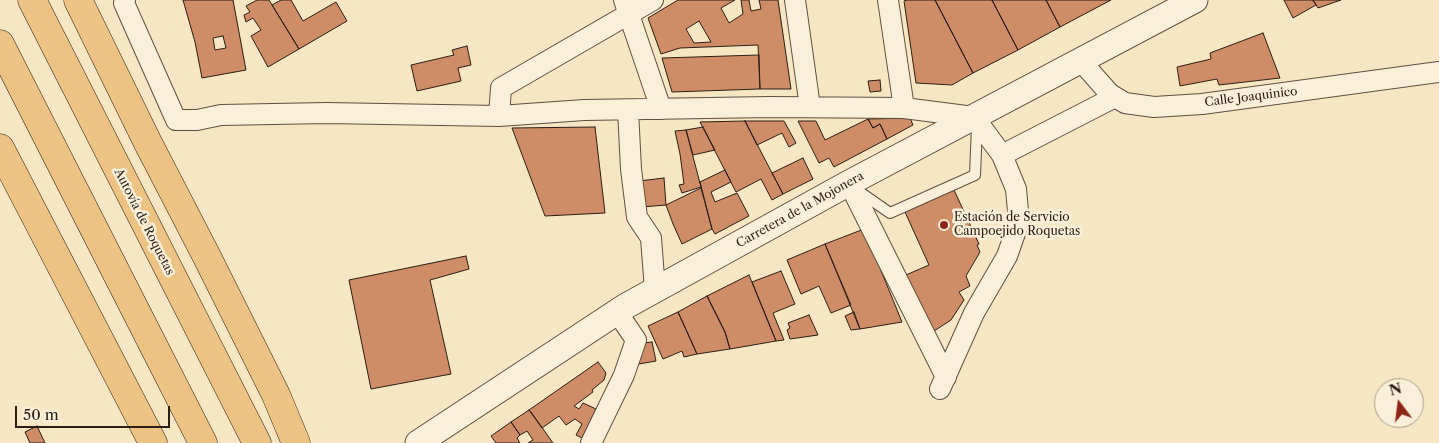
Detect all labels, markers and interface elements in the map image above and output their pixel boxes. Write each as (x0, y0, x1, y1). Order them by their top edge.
street label: Calle Joaquinico (1204, 84, 1298, 110)
street label: Autovía de Roquetas (111, 166, 177, 278)
street label: Carretera de la Mojonera (734, 169, 866, 251)
place label: Estación de Servicio Campoejido Roquetas (954, 211, 1080, 239)
marker: Estación de Servicio Campoejido Roquetas (938, 219, 950, 231)
north arrow (1374, 378, 1424, 428)
text: N (1387, 379, 1404, 400)
scale bar (18, 396, 172, 428)
text: 50 m (23, 405, 59, 424)

